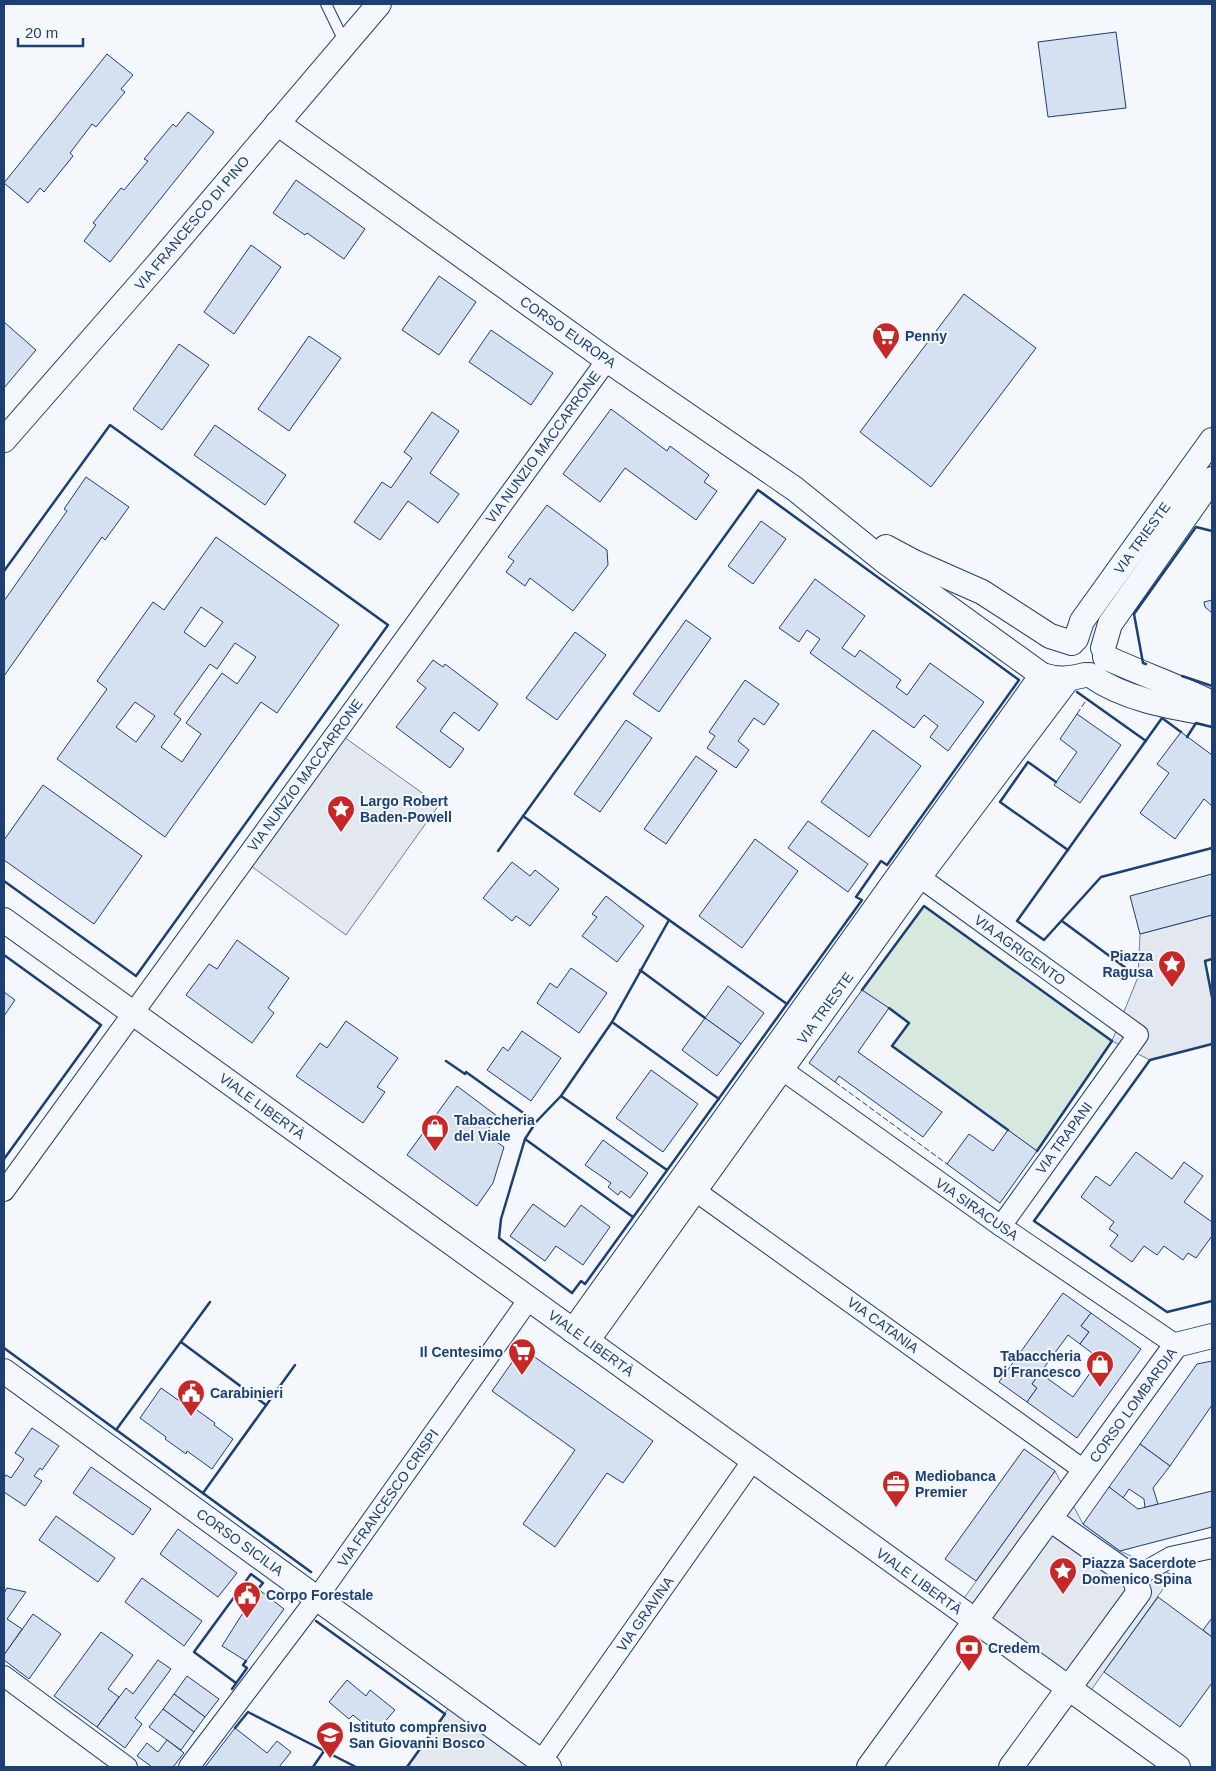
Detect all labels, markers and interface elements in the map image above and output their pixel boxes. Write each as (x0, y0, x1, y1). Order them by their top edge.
scale bar (18, 15, 82, 47)
text: 20 m (25, 24, 58, 41)
street label: VIA FRANCESCO DI PINO (131, 153, 253, 293)
street label: CORSO EUROPA (517, 293, 620, 371)
supermarket icon: Penny (871, 321, 901, 360)
place label: Penny (905, 328, 947, 344)
street label: VIA NUNZIO MACCARRONE (482, 368, 604, 526)
street label: VIA TRIESTE (1111, 499, 1173, 577)
street label: VIA NUNZIO MACCARRONE (244, 696, 366, 854)
place label: Largo Robert Baden-Powell (360, 793, 452, 825)
place icon: Largo Robert Baden-Powell (326, 794, 356, 833)
street label: VIA AGRIGENTO (971, 912, 1069, 988)
place label: Piazza Ragusa (1102, 948, 1153, 980)
place icon: Piazza Ragusa (1157, 949, 1187, 988)
street label: VIA TRIESTE (794, 969, 856, 1047)
street label: VIALE LIBERTÀ (216, 1070, 308, 1143)
street label: VIA TRAPANI (1033, 1099, 1095, 1177)
place label: Tabaccheria del Viale (454, 1112, 535, 1144)
shop icon: Tabaccheria del Viale (420, 1113, 450, 1152)
street label: VIA SIRACUSA (933, 1175, 1022, 1244)
street label: VIA CATANIA (844, 1294, 922, 1357)
street label: VIALE LIBERTÀ (545, 1307, 637, 1380)
supermarket icon: Il Centesimo (507, 1337, 537, 1376)
place label: Il Centesimo (420, 1344, 503, 1360)
street label: CORSO LOMBARDIA (1086, 1344, 1180, 1465)
place label: Tabaccheria Di Francesco (993, 1348, 1081, 1380)
shop icon: Tabaccheria Di Francesco (1085, 1349, 1115, 1388)
public building icon: Carabinieri (176, 1378, 206, 1417)
place label: Carabinieri (210, 1385, 283, 1401)
street label: VIA FRANCESCO CRISPI (334, 1426, 442, 1570)
place label: Mediobanca Premier (915, 1468, 996, 1500)
office icon: Mediobanca Premier (881, 1469, 911, 1508)
street label: CORSO SICILIA (193, 1505, 287, 1579)
street label: VIALE LIBERTÀ (873, 1545, 965, 1618)
place label: Piazza Sacerdote Domenico Spina (1082, 1555, 1197, 1587)
place icon: Piazza Sacerdote Domenico Spina (1048, 1556, 1078, 1595)
street label: VIA GRAVINA (613, 1573, 677, 1654)
public building icon: Corpo Forestale (232, 1580, 262, 1619)
place label: Corpo Forestale (266, 1587, 374, 1603)
bank icon: Credem (954, 1633, 984, 1672)
place label: Credem (988, 1640, 1040, 1656)
place label: Istituto comprensivo San Giovanni Bosco (349, 1719, 487, 1751)
school or university icon: Istituto comprensivo San Giovanni Bosco (315, 1720, 345, 1759)

